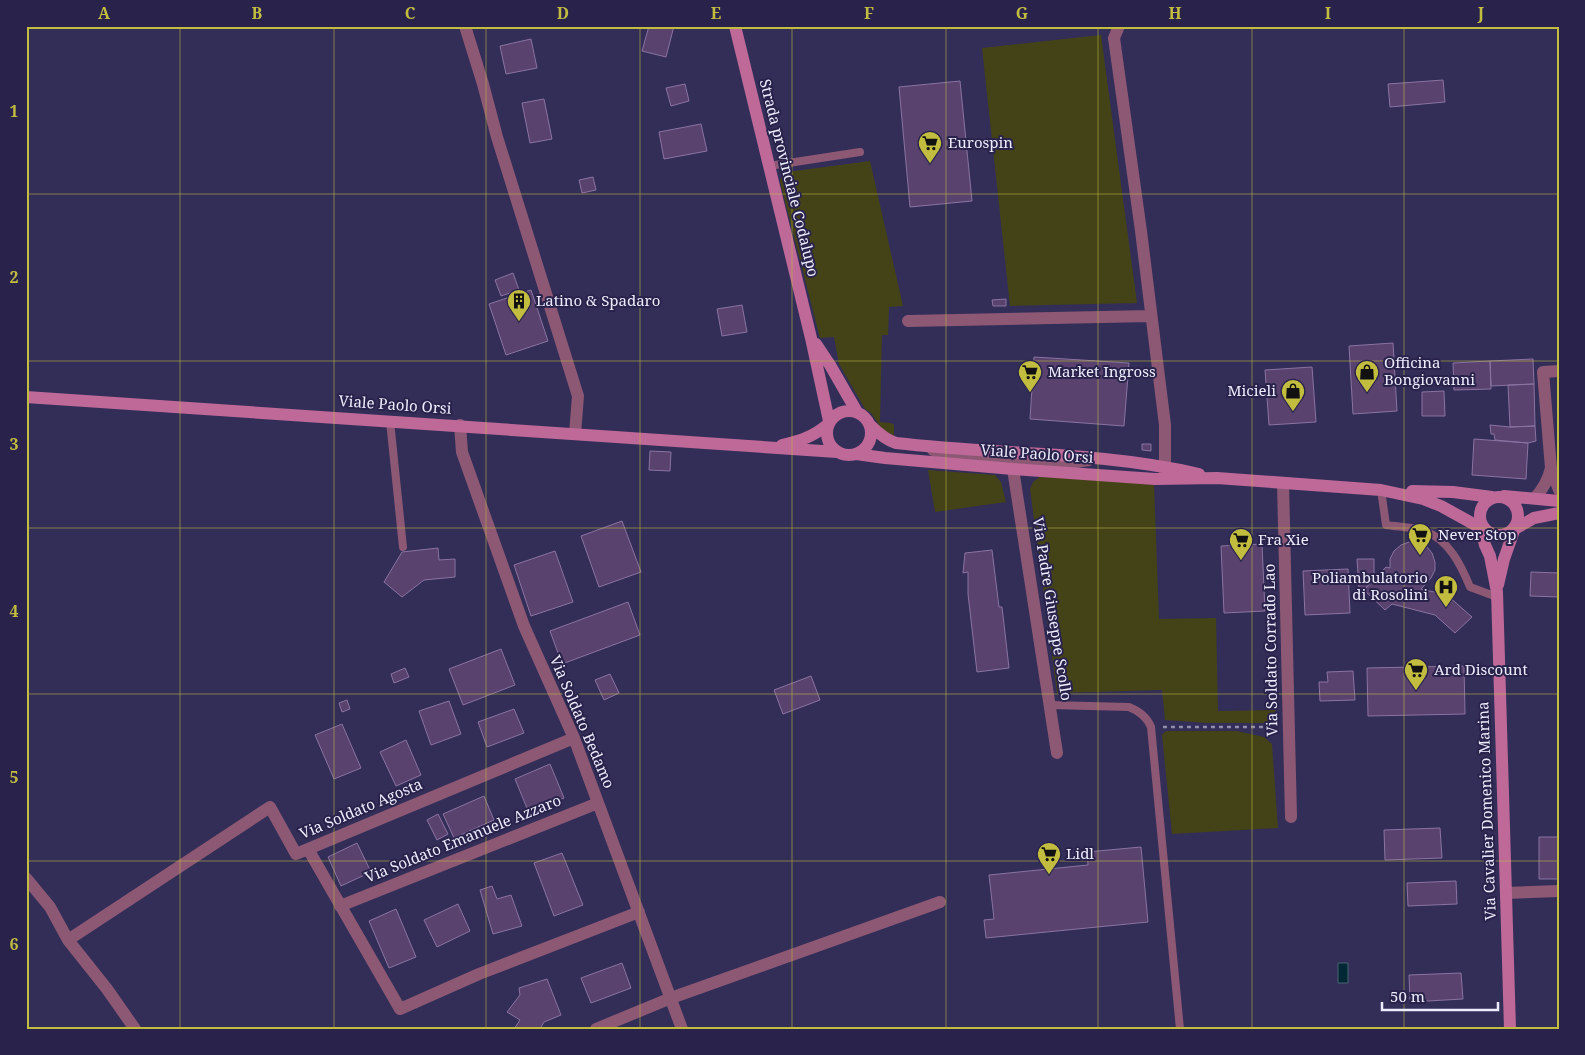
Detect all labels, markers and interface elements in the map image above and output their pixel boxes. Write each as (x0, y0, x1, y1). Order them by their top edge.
text: A (98, 2, 111, 24)
text: B (252, 2, 263, 24)
text: C (405, 2, 416, 24)
text: D (557, 2, 569, 24)
text: E (711, 2, 721, 24)
text: F (864, 2, 874, 24)
text: G (1016, 2, 1028, 24)
text: H (1168, 2, 1182, 24)
text: I (1325, 2, 1331, 24)
text: J (1477, 2, 1485, 24)
street label: Strada provinciale Codalupo (756, 77, 824, 279)
text: 1 (9, 100, 19, 122)
supermarket icon: Eurospin (917, 130, 943, 164)
place label: Eurospin (948, 132, 1013, 152)
text: 2 (9, 266, 19, 288)
building icon: Latino & Spadaro (506, 288, 532, 322)
place label: Latino & Spadaro (536, 290, 660, 310)
place label: Officina Bongiovanni (1384, 352, 1475, 389)
supermarket icon: Market Ingross (1017, 359, 1043, 393)
shop icon: Officina Bongiovanni (1354, 359, 1380, 393)
place label: Market Ingross (1048, 361, 1156, 381)
shop icon: Micieli (1280, 378, 1306, 412)
place label: Micieli (1227, 380, 1276, 400)
street label: Viale Paolo Orsi (338, 390, 452, 418)
text: 3 (9, 433, 19, 455)
street label: Viale Paolo Orsi (980, 439, 1094, 467)
street label: Via Padre Giuseppe Scollo (1029, 516, 1077, 702)
supermarket icon: Never Stop (1407, 522, 1433, 556)
place label: Never Stop (1438, 524, 1516, 544)
supermarket icon: Fra Xie (1228, 527, 1254, 561)
place label: Fra Xie (1258, 529, 1309, 549)
street label: Via Soldato Corrado Lao (1258, 564, 1282, 736)
place label: Poliambulatorio di Rosolini (1312, 567, 1428, 604)
hospital icon: Poliambulatorio di Rosolini (1433, 574, 1459, 608)
text: 4 (9, 600, 19, 622)
street label: Via Soldato Bedamo (546, 652, 620, 791)
supermarket icon: Ard Discount (1403, 657, 1429, 691)
place label: Ard Discount (1434, 659, 1528, 679)
street label: Via Cavalier Domenico Marina (1472, 701, 1500, 921)
text: 5 (9, 766, 19, 788)
street label: Via Soldato Agosta (296, 773, 425, 843)
street label: Via Soldato Emanuele Azzaro (361, 789, 564, 887)
supermarket icon: Lidl (1036, 841, 1062, 875)
place label: Lidl (1066, 843, 1094, 863)
text: 6 (9, 933, 19, 955)
scale bar (1382, 980, 1499, 1012)
text: 50 m (1390, 986, 1425, 1006)

